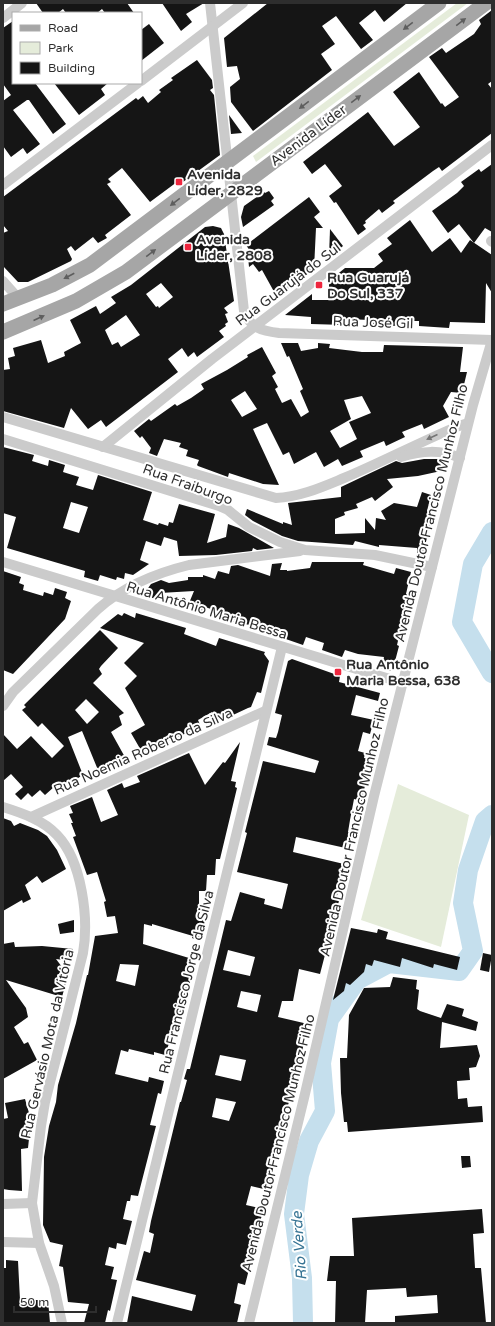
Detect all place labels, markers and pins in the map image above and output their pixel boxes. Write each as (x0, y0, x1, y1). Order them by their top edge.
place label: Avenida Líder, 2829 (187, 166, 263, 199)
marker: Avenida Líder, 2829 (174, 177, 184, 187)
place label: Avenida Líder, 2808 (196, 231, 272, 264)
marker: Avenida Líder, 2808 (183, 242, 193, 252)
place label: Rua Guarujá Do Sul, 337 (327, 269, 409, 302)
marker: Rua Guarujá Do Sul, 337 (314, 280, 324, 290)
place label: Rua Antônio Maria Bessa, 638 (346, 656, 460, 689)
marker: Rua Antônio Maria Bessa, 638 (333, 667, 343, 677)

